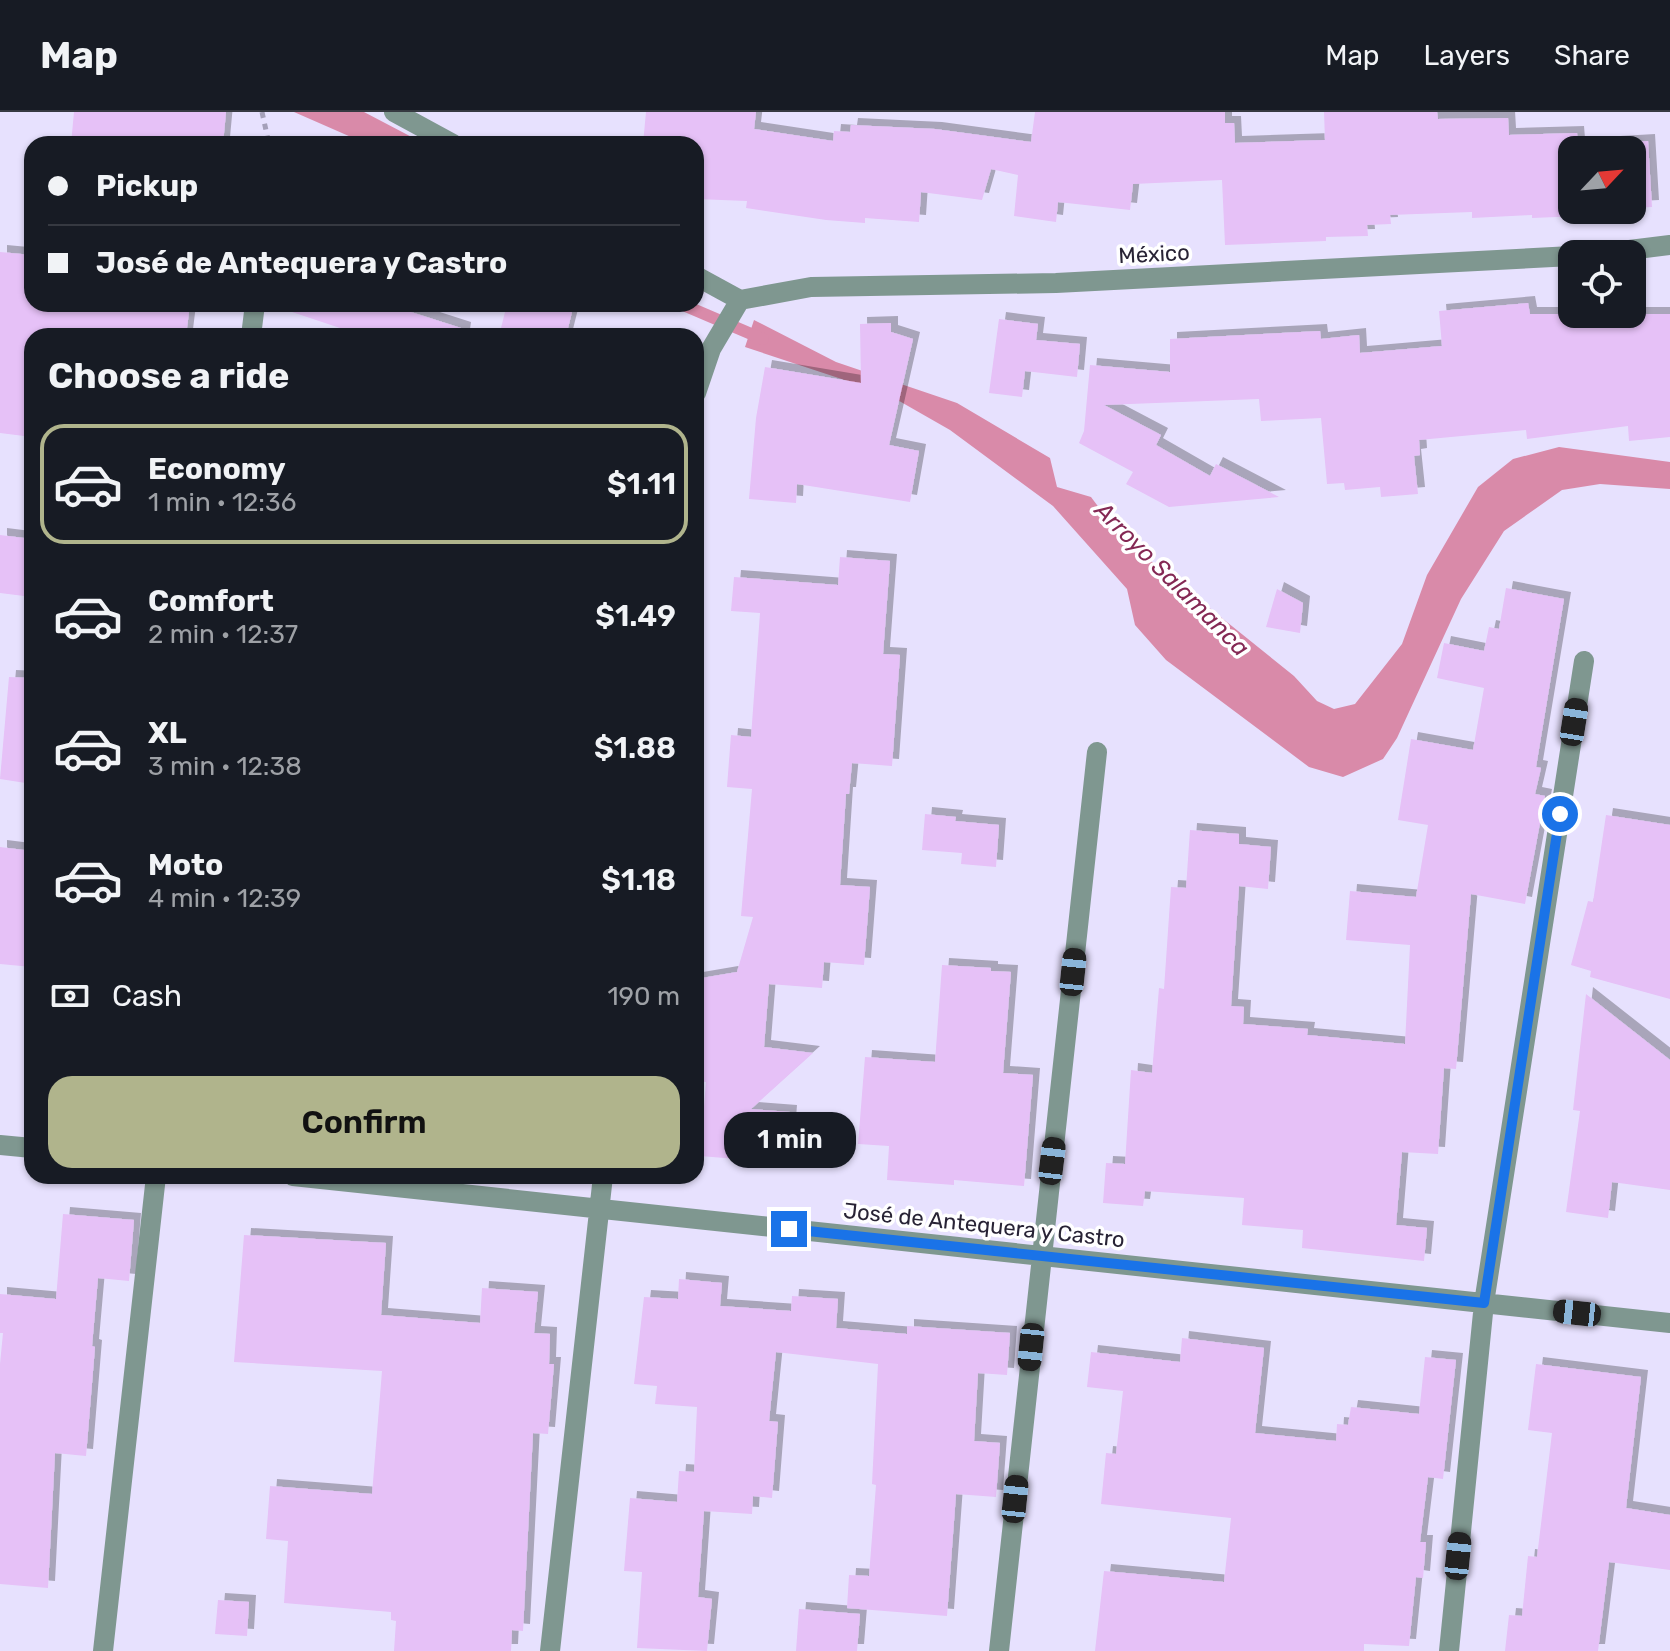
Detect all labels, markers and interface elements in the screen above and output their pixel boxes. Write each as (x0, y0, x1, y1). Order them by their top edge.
text: Map (40, 32, 118, 78)
text: Map (1325, 39, 1380, 72)
text: Layers (1424, 39, 1510, 72)
text: Share (1554, 39, 1630, 72)
north arrow (1558, 136, 1646, 224)
map controls (1558, 136, 1646, 328)
text: Pickup (96, 168, 198, 204)
street label: México (1118, 239, 1190, 269)
button: locate (1558, 240, 1646, 328)
text: José de Antequera y Castro (96, 245, 507, 281)
text: Choose a ride (48, 354, 289, 397)
icon: car (52, 448, 124, 520)
text: Economy (148, 451, 286, 487)
text: $1.11 (607, 466, 676, 502)
text: 1 min · 12:36 (148, 487, 296, 518)
water label: Arroyo Salamanca (1088, 495, 1255, 662)
icon: car (52, 580, 124, 652)
text: Comfort (148, 583, 274, 619)
text: $1.49 (595, 598, 676, 634)
text: 2 min · 12:37 (148, 619, 298, 650)
car (1558, 696, 1590, 748)
icon: car (52, 712, 124, 784)
text: XL (148, 715, 187, 751)
text: $1.88 (594, 730, 676, 766)
text: 3 min · 12:38 (148, 751, 302, 782)
route start (1542, 796, 1578, 832)
icon: car (52, 844, 124, 916)
text: Moto (148, 847, 223, 883)
text: $1.18 (601, 862, 676, 898)
text: 4 min · 12:39 (148, 883, 301, 914)
car (1059, 947, 1087, 997)
icon: cash (48, 974, 92, 1018)
text: Cash (112, 978, 182, 1014)
text: 190 m (607, 981, 680, 1012)
button: Confirm (48, 1076, 680, 1168)
callout: 1 min (723, 1113, 855, 1169)
text: 1 min (757, 1124, 823, 1155)
car (1037, 1136, 1067, 1186)
street label: José de Antequera y Castro (842, 1197, 1126, 1253)
route end (771, 1211, 807, 1247)
car (1552, 1299, 1602, 1327)
car (1017, 1322, 1045, 1372)
car (1001, 1474, 1029, 1524)
car (1444, 1531, 1472, 1581)

